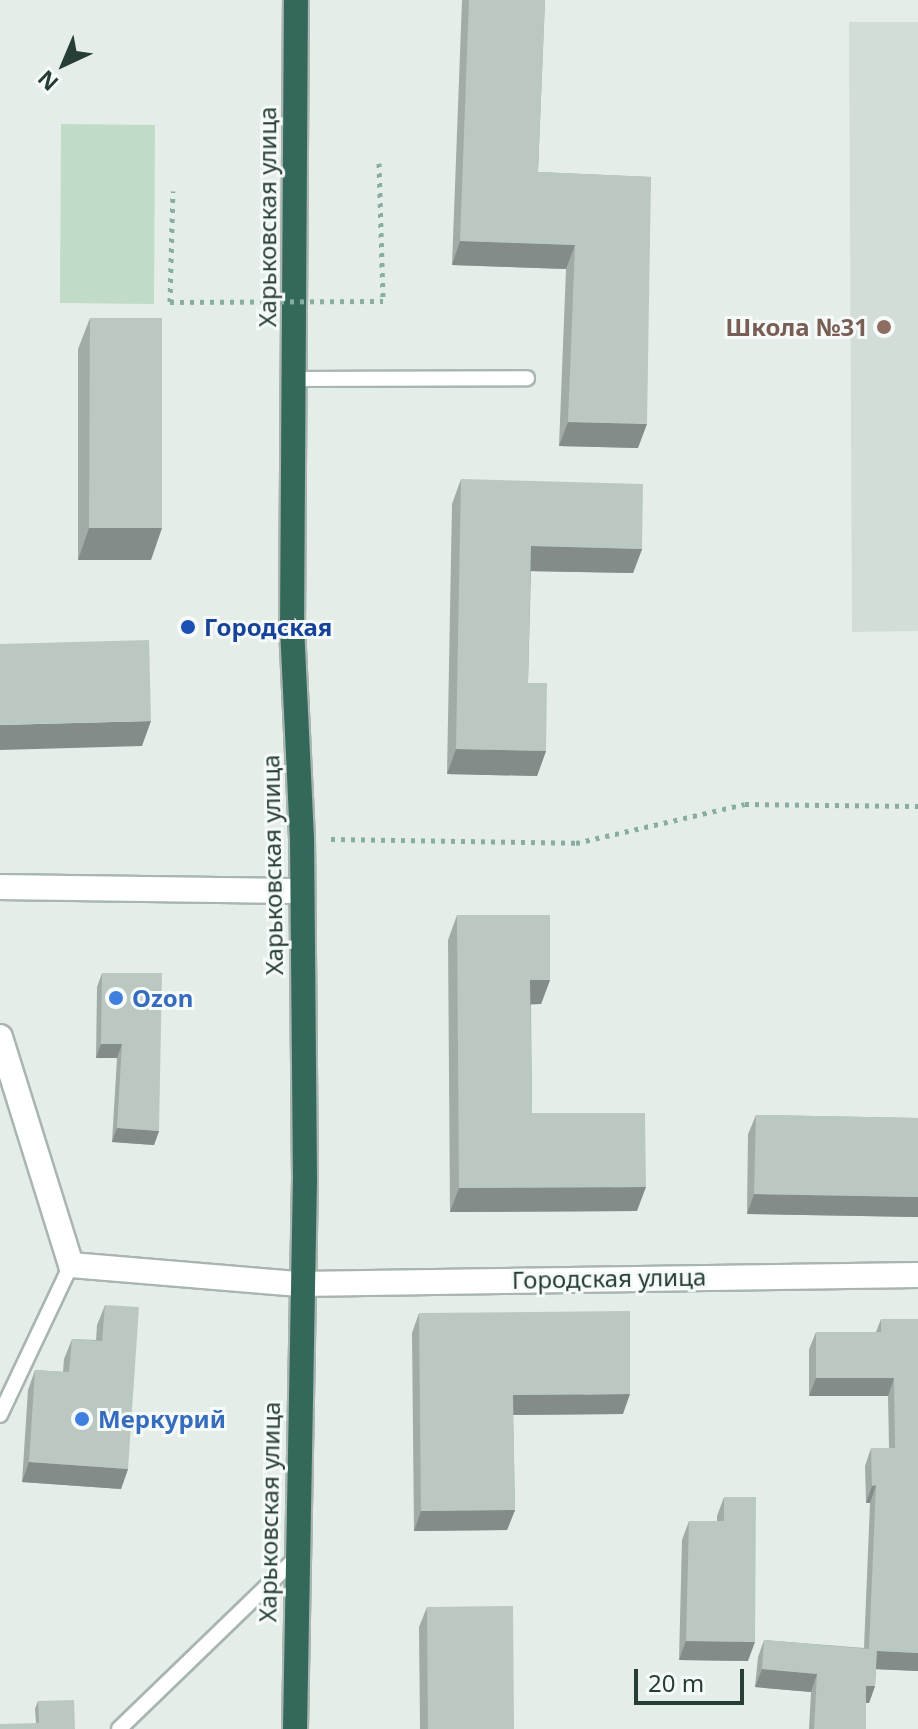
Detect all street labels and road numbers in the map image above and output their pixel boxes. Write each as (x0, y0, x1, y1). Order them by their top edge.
street label: Харьковская улица (253, 107, 281, 327)
street label: Харьковская улица (256, 755, 288, 975)
street label: Городская улица (512, 1262, 706, 1294)
street label: Харьковская улица (253, 1402, 285, 1622)

